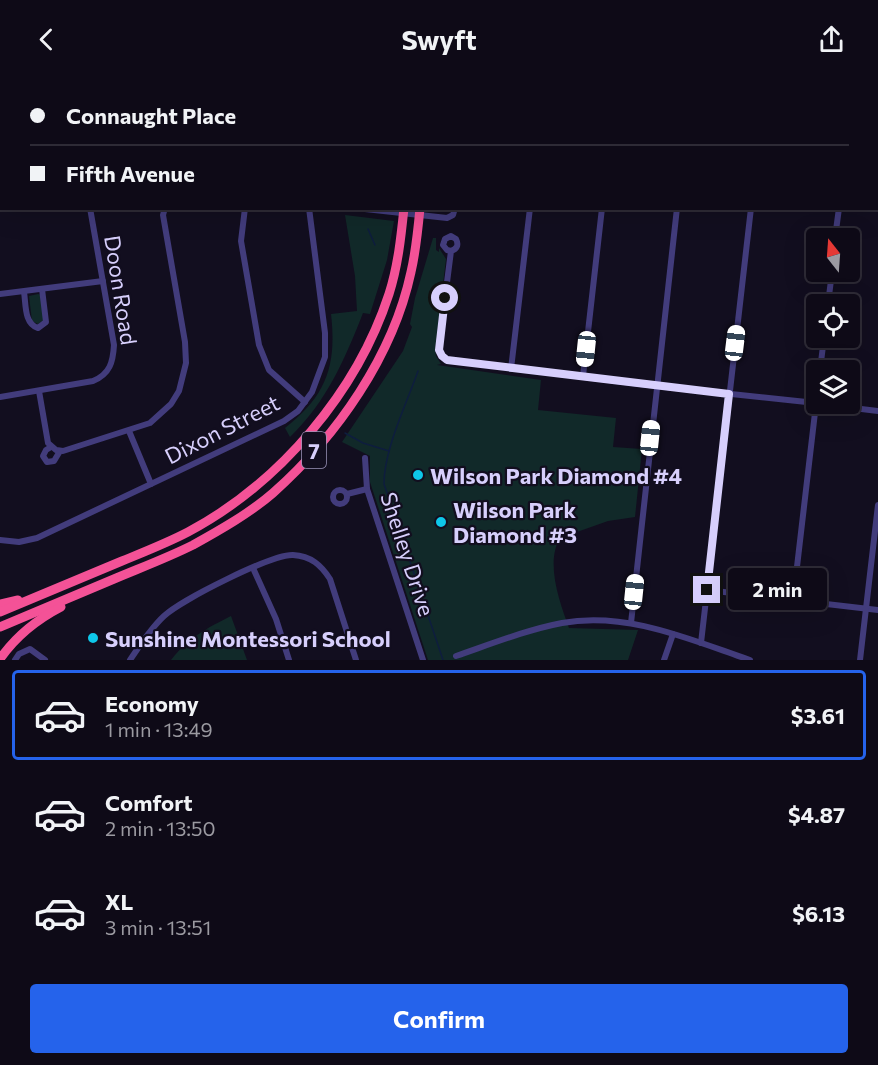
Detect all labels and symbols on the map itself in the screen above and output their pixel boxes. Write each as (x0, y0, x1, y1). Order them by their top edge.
north arrow (806, 228, 860, 282)
street label: Doon Road (99, 233, 143, 347)
route start (431, 284, 458, 311)
car (724, 324, 746, 362)
car (575, 330, 597, 368)
street label: Dixon Street (160, 389, 284, 469)
car (639, 419, 661, 457)
road number: 7 (302, 432, 326, 468)
place label: Wilson Park Diamond #4 (430, 462, 682, 489)
marker: Wilson Park Diamond #4 (411, 468, 425, 482)
street label: Shelley Drive (375, 489, 441, 619)
place label: Wilson Park Diamond #3 (453, 496, 577, 548)
marker: Wilson Park Diamond #3 (434, 515, 448, 529)
callout: 2 min (728, 569, 827, 611)
car (623, 573, 645, 611)
route end (693, 576, 720, 603)
place label: Sunshine Montessori School (105, 625, 391, 652)
marker: Sunshine Montessori School (86, 631, 100, 645)

